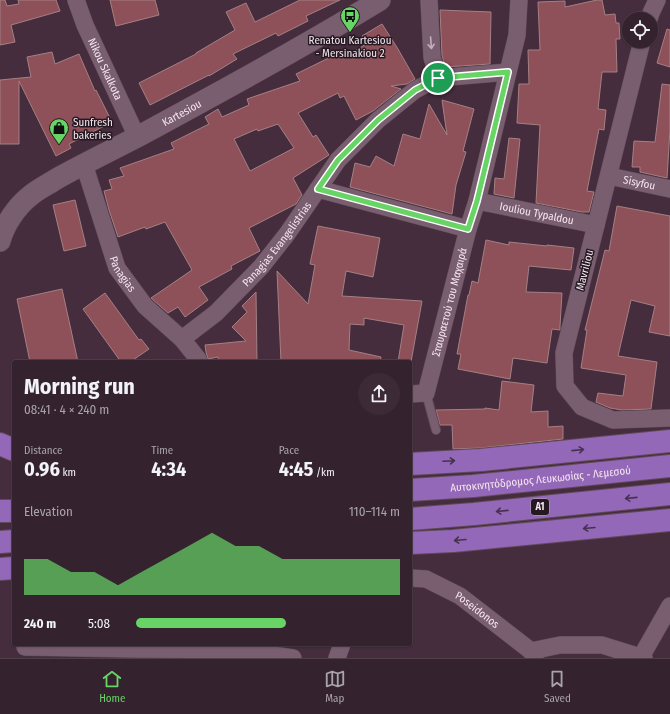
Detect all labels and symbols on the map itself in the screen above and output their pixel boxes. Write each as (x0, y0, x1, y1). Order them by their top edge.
bus stop icon: Renatou Kartesiou - Mersinakiou 2 (339, 5, 361, 33)
place label: Renatou Kartesiou - Mersinakiou 2 (309, 34, 391, 60)
street label: Nikou Skalkota (85, 36, 125, 102)
one-way arrow (428, 36, 435, 49)
pin (421, 61, 455, 95)
street label: Kartesiou (160, 97, 204, 129)
place label: Sunfresh bakeries (73, 116, 113, 142)
shop icon: Sunfresh bakeries (48, 117, 70, 145)
street label: Sisyfou (622, 173, 657, 192)
street label: Panagias Evangelistrias (239, 199, 314, 289)
street label: Iouliou Typaldou (499, 199, 575, 227)
street label: Σταυραετού του Μαχαιρά (429, 246, 469, 358)
street label: Mavriliou (574, 248, 596, 292)
street label: Panagias (107, 255, 139, 294)
one-way arrow (571, 446, 584, 454)
one-way arrow (442, 458, 455, 465)
street label: Αυτοκινητόδρομος Λευκωσίας - Λεμεσού (450, 464, 631, 494)
one-way arrow (625, 494, 638, 501)
road number: A1 (531, 499, 549, 515)
one-way arrow (496, 508, 509, 515)
one-way arrow (583, 524, 596, 532)
one-way arrow (454, 536, 467, 544)
street label: Poseidonos (453, 588, 502, 631)

